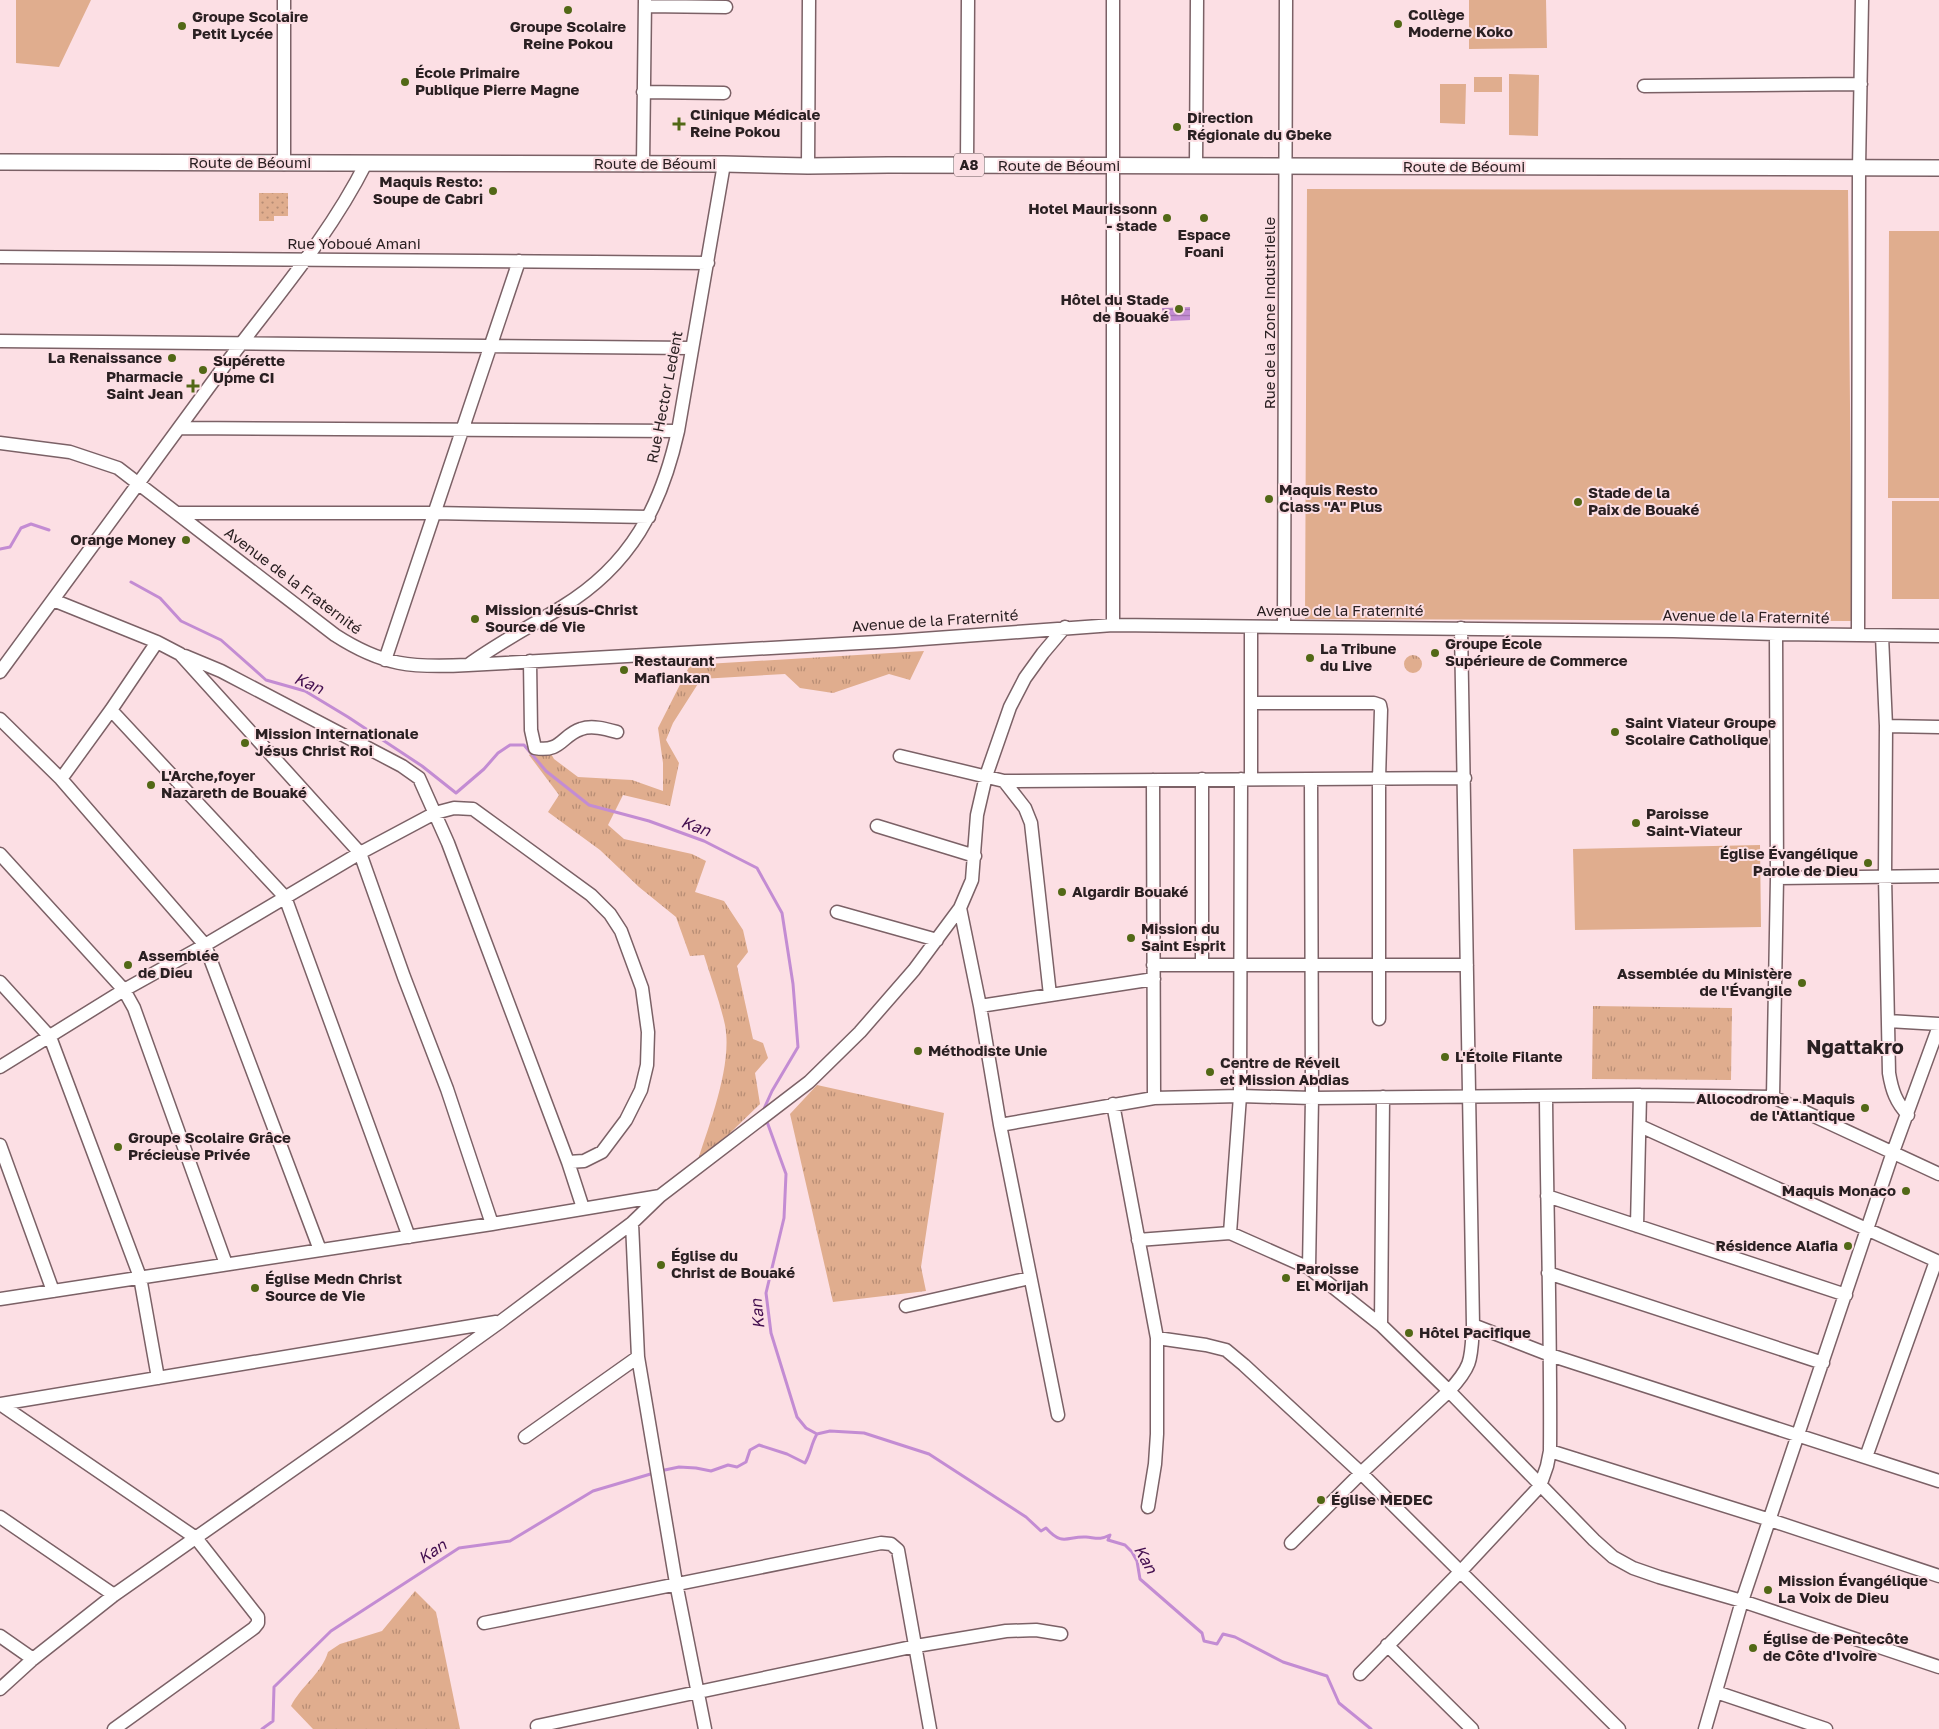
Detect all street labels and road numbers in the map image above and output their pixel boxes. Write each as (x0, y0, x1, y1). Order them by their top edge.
street label: Route de Béoumi (189, 153, 311, 171)
street label: Route de Béoumi (594, 154, 716, 172)
road number: A8 (954, 154, 984, 176)
street label: Route de Béoumi (998, 156, 1120, 174)
street label: Route de Béoumi (1403, 157, 1525, 175)
street label: Rue de la Zone Industrielle (1260, 217, 1278, 409)
street label: Rue Yoboué Amani (287, 234, 421, 252)
street label: Rue Hector Ledent (642, 329, 686, 464)
street label: Avenue de la Fraternité (222, 523, 366, 638)
street label: Avenue de la Fraternité (1257, 601, 1424, 619)
street label: Avenue de la Fraternité (851, 605, 1019, 635)
street label: Avenue de la Fraternité (1662, 606, 1830, 626)

